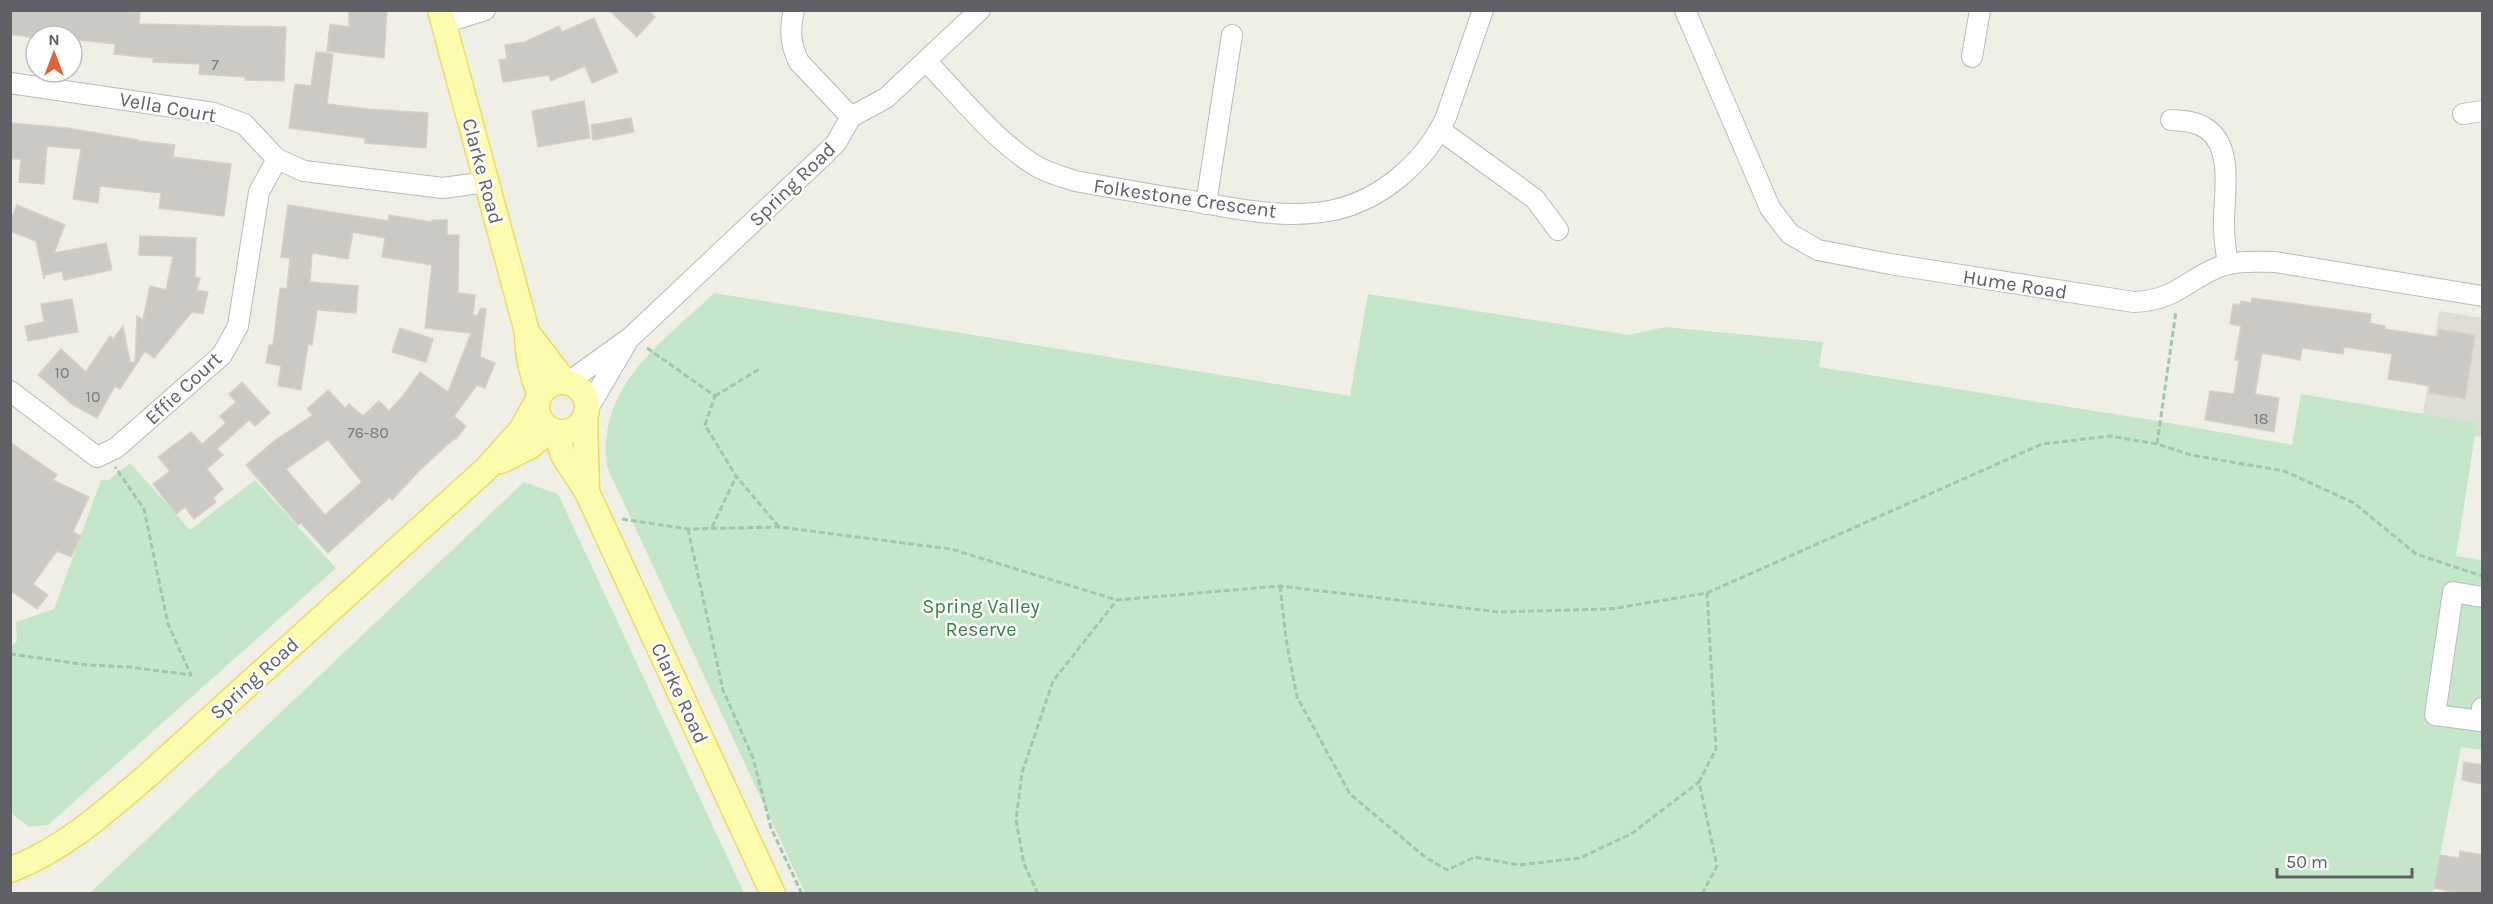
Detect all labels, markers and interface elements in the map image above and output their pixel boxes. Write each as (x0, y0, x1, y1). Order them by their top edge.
north arrow (24, 24, 84, 84)
text: N (48, 30, 60, 49)
house number: 7 (211, 55, 219, 74)
street label: Vella Court (118, 88, 219, 127)
street label: Clarke Road (457, 116, 508, 226)
street label: Spring Road (744, 137, 840, 231)
street label: Folkestone Crescent (1092, 174, 1278, 223)
street label: Hume Road (1961, 265, 2069, 304)
street label: Effie Court (140, 347, 227, 430)
house number: 10 (55, 363, 69, 382)
house number: 10 (86, 387, 100, 406)
house number: 18 (2253, 409, 2269, 428)
house number: 76-80 (347, 423, 389, 442)
park label: Spring Valley Reserve (922, 595, 1040, 641)
street label: Spring Road (205, 633, 303, 724)
street label: Clarke Road (646, 639, 713, 747)
scale bar (2277, 841, 2412, 879)
text: 50 m (2286, 851, 2328, 873)

